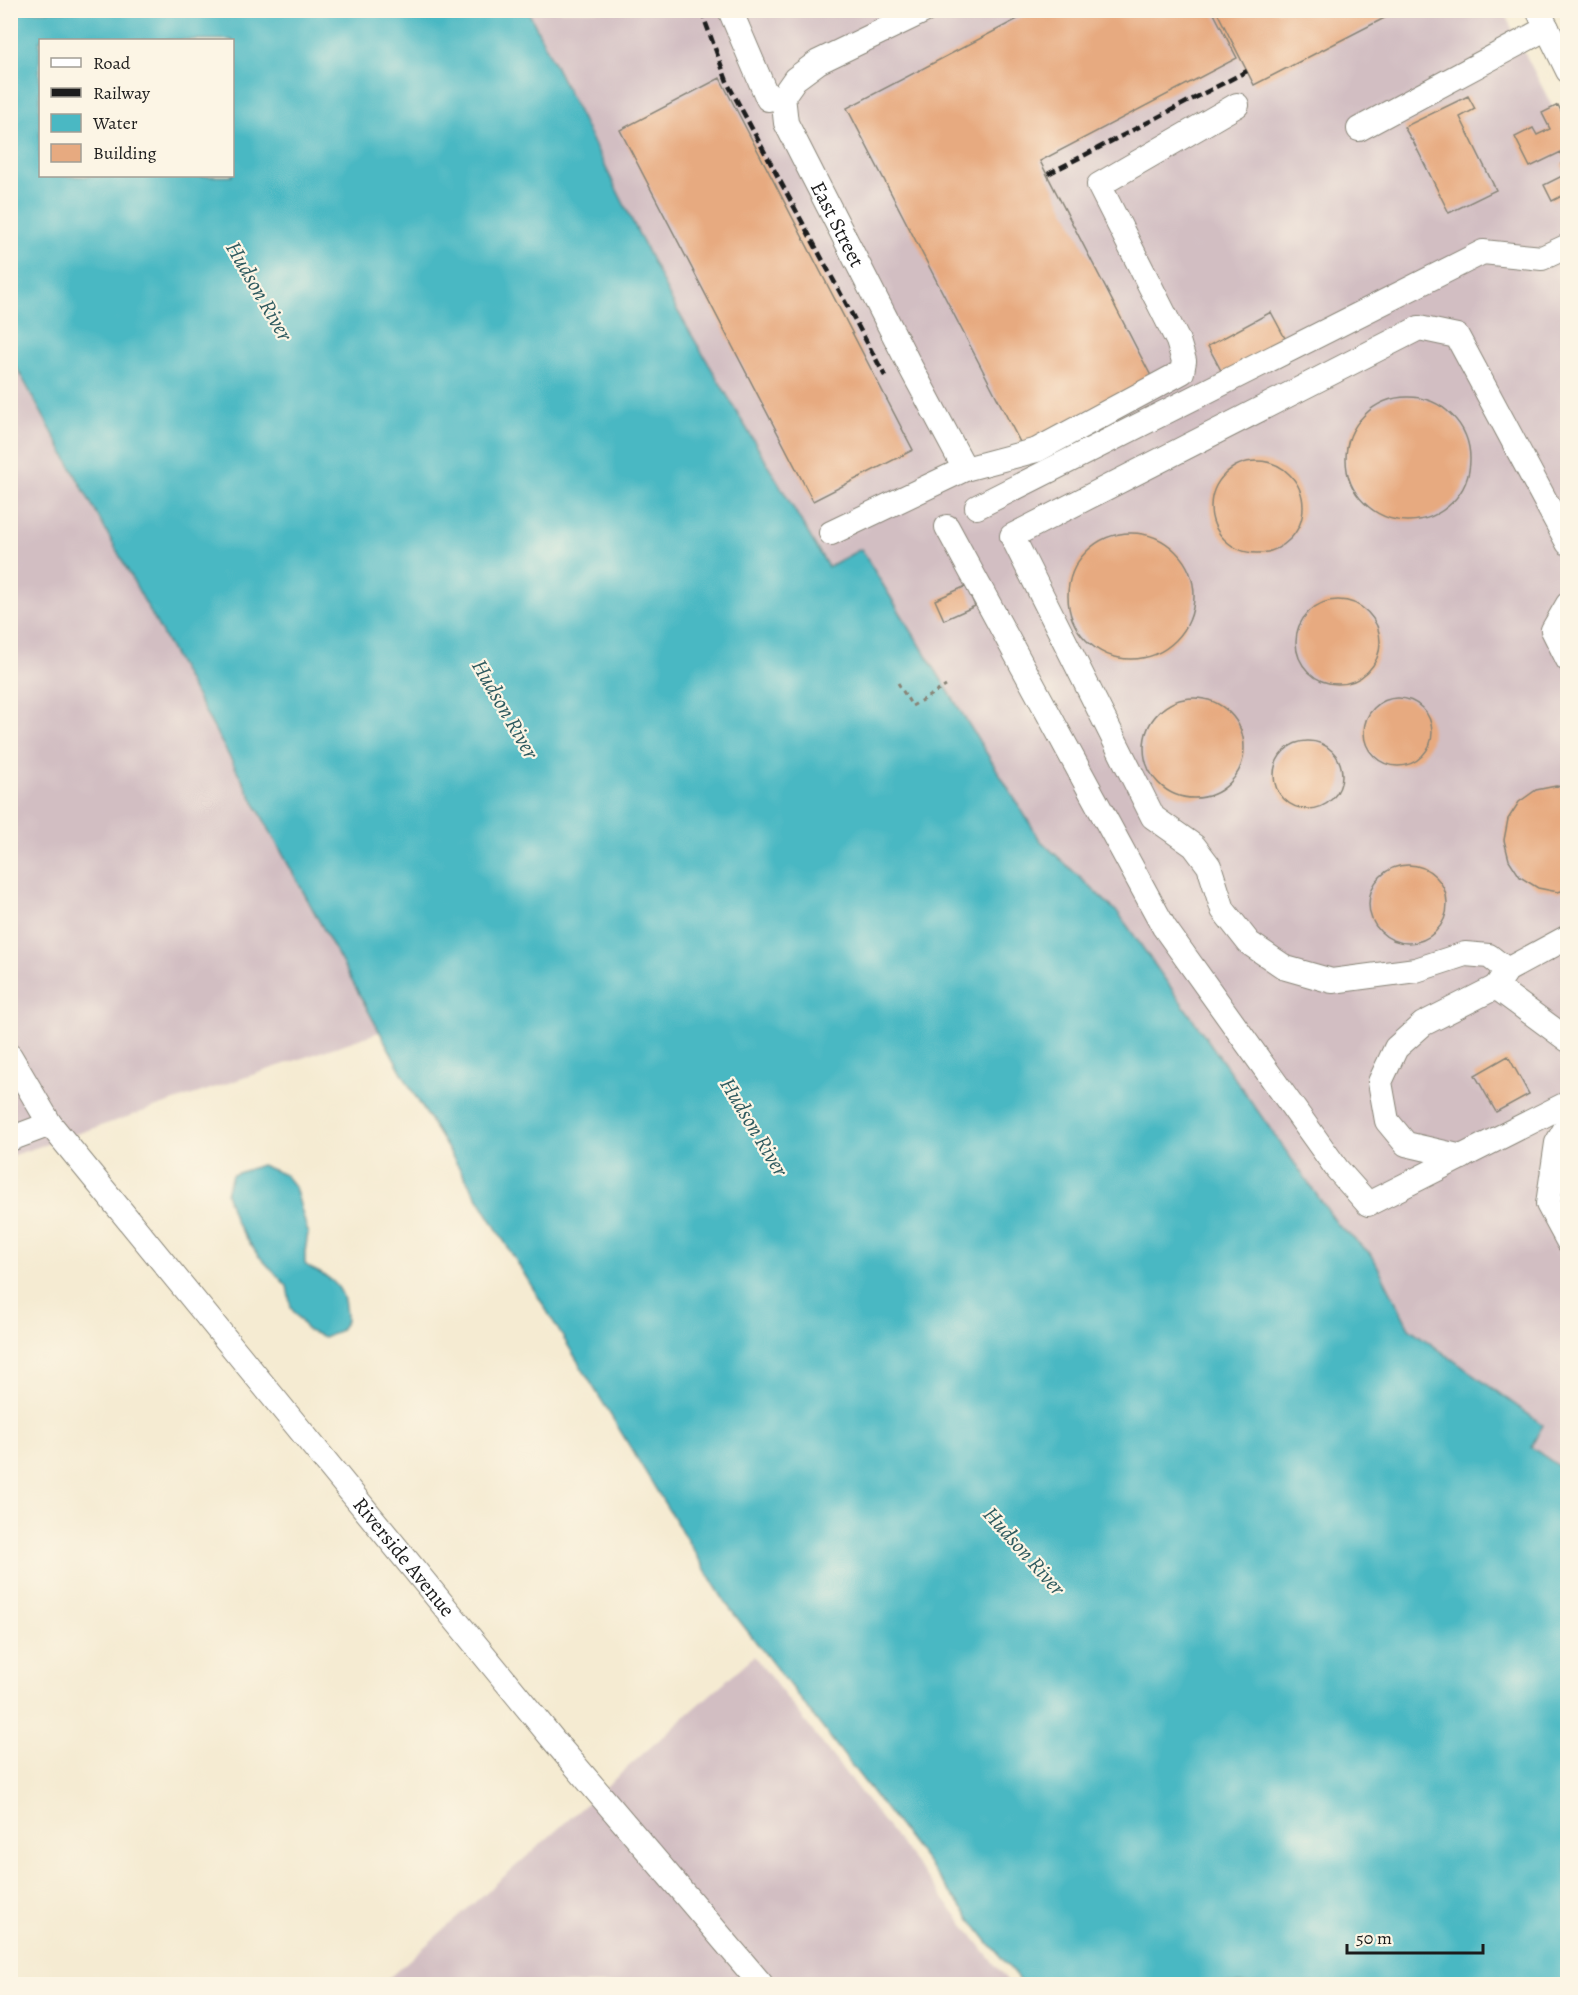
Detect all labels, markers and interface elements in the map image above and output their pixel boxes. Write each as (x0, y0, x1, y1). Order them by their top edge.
legend (39, 39, 234, 177)
text: Road (93, 51, 131, 75)
text: Railway (93, 81, 151, 105)
text: Water (92, 111, 138, 135)
text: Building (93, 141, 157, 165)
street label: East Street (804, 176, 871, 272)
water label: Hudson River (218, 236, 300, 347)
water label: Hudson River (464, 654, 546, 765)
water label: Hudson River (713, 1072, 796, 1183)
street label: Riverside Avenue (347, 1491, 461, 1623)
water label: Hudson River (976, 1500, 1073, 1603)
scale bar (1347, 1917, 1484, 1955)
text: 50 m (1356, 1926, 1392, 1950)

